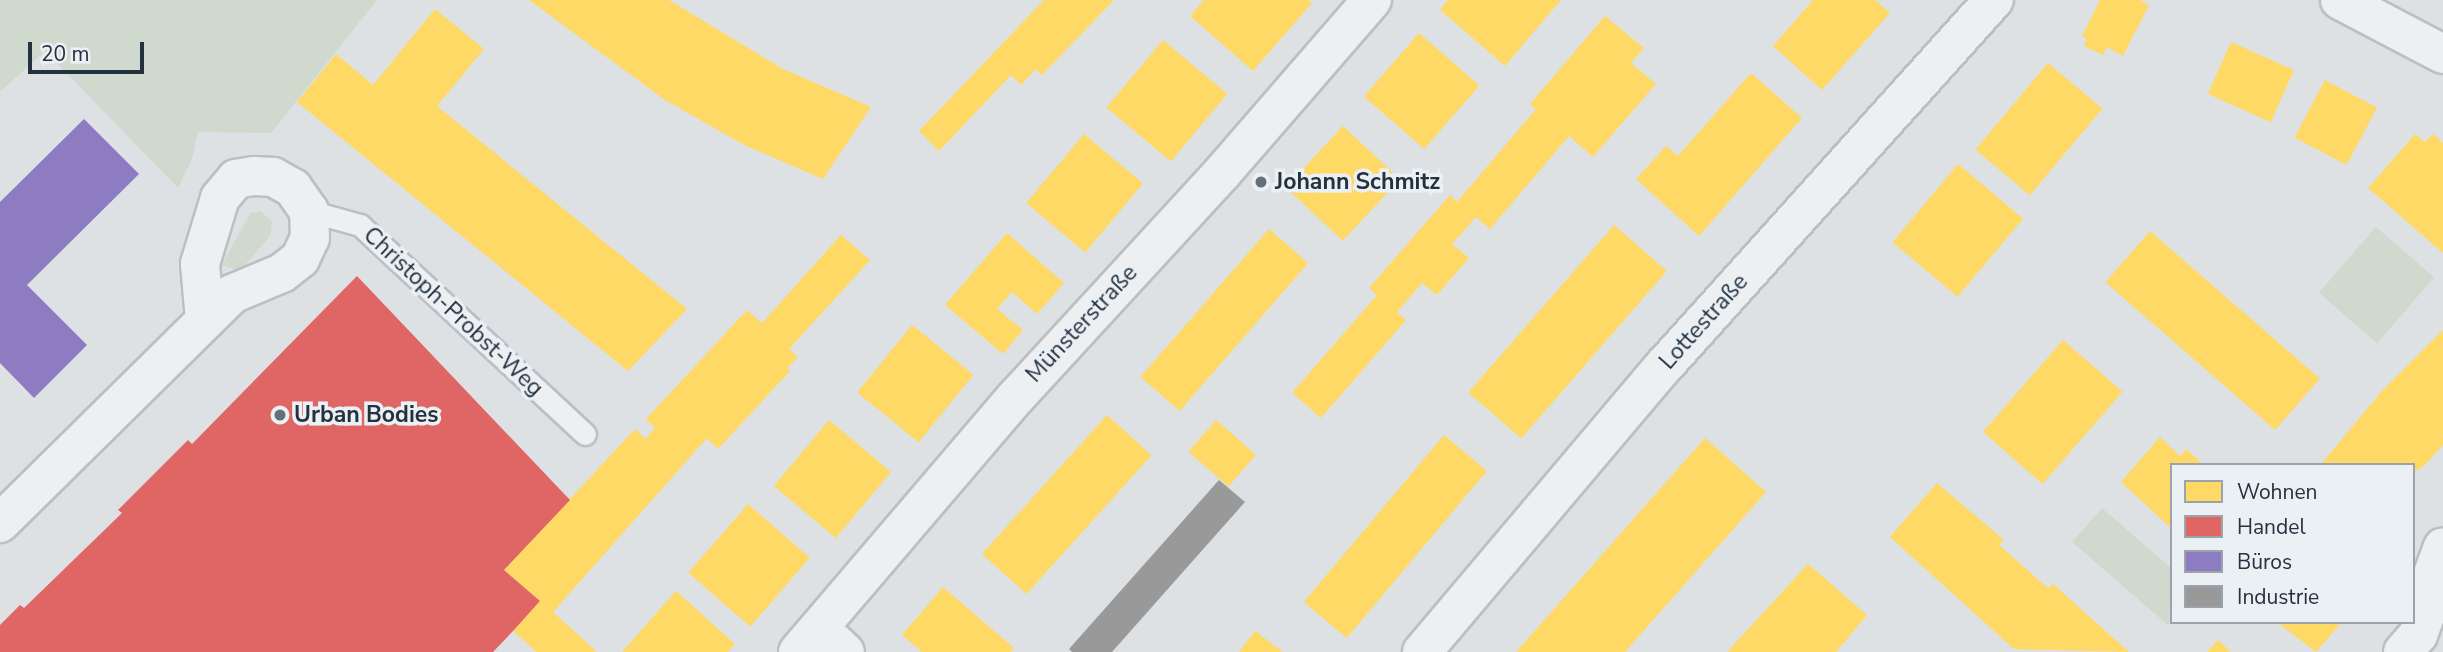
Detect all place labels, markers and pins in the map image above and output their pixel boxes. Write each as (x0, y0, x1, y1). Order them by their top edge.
place label: Johann Schmitz (1275, 168, 1440, 196)
marker: Johann Schmitz (1253, 174, 1269, 190)
place label: Urban Bodies (294, 401, 438, 429)
marker: Urban Bodies (272, 407, 288, 423)

